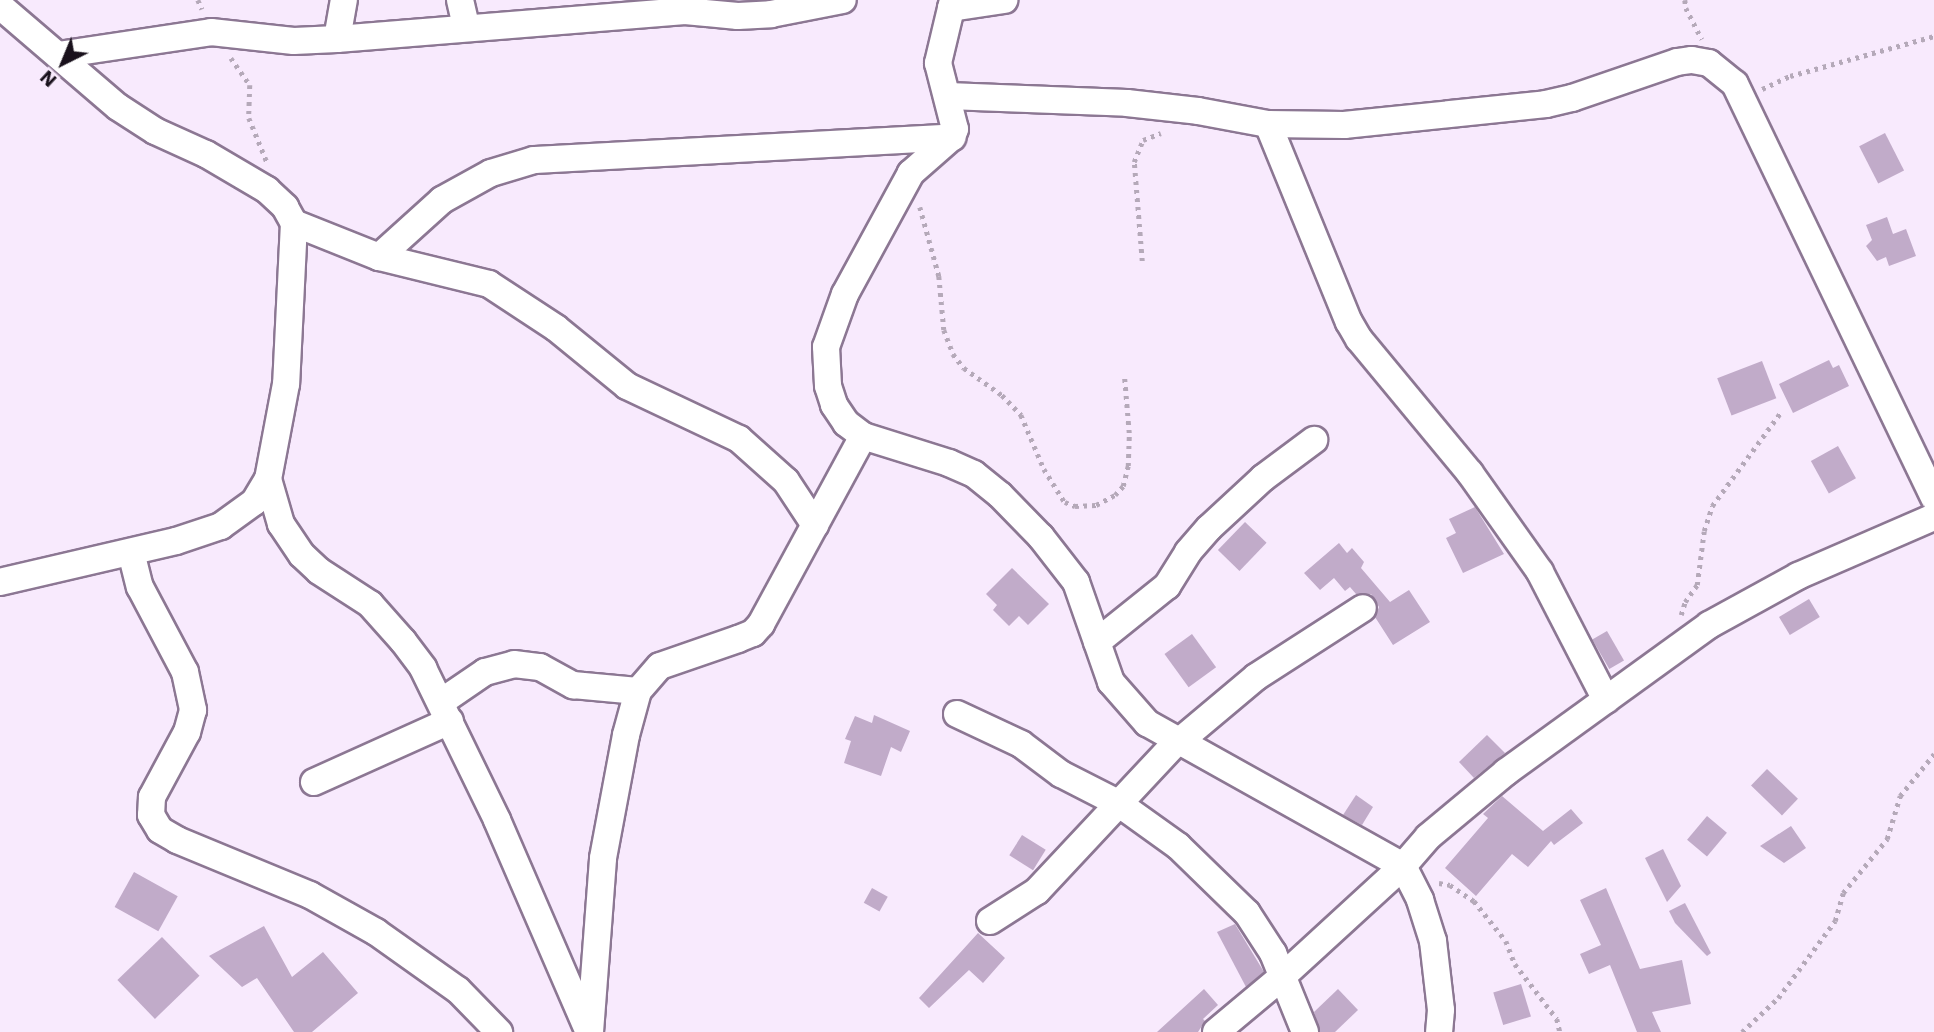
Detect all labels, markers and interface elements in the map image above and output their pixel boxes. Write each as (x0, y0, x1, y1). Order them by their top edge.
north arrow (28, 28, 98, 98)
text: N (35, 66, 61, 92)

